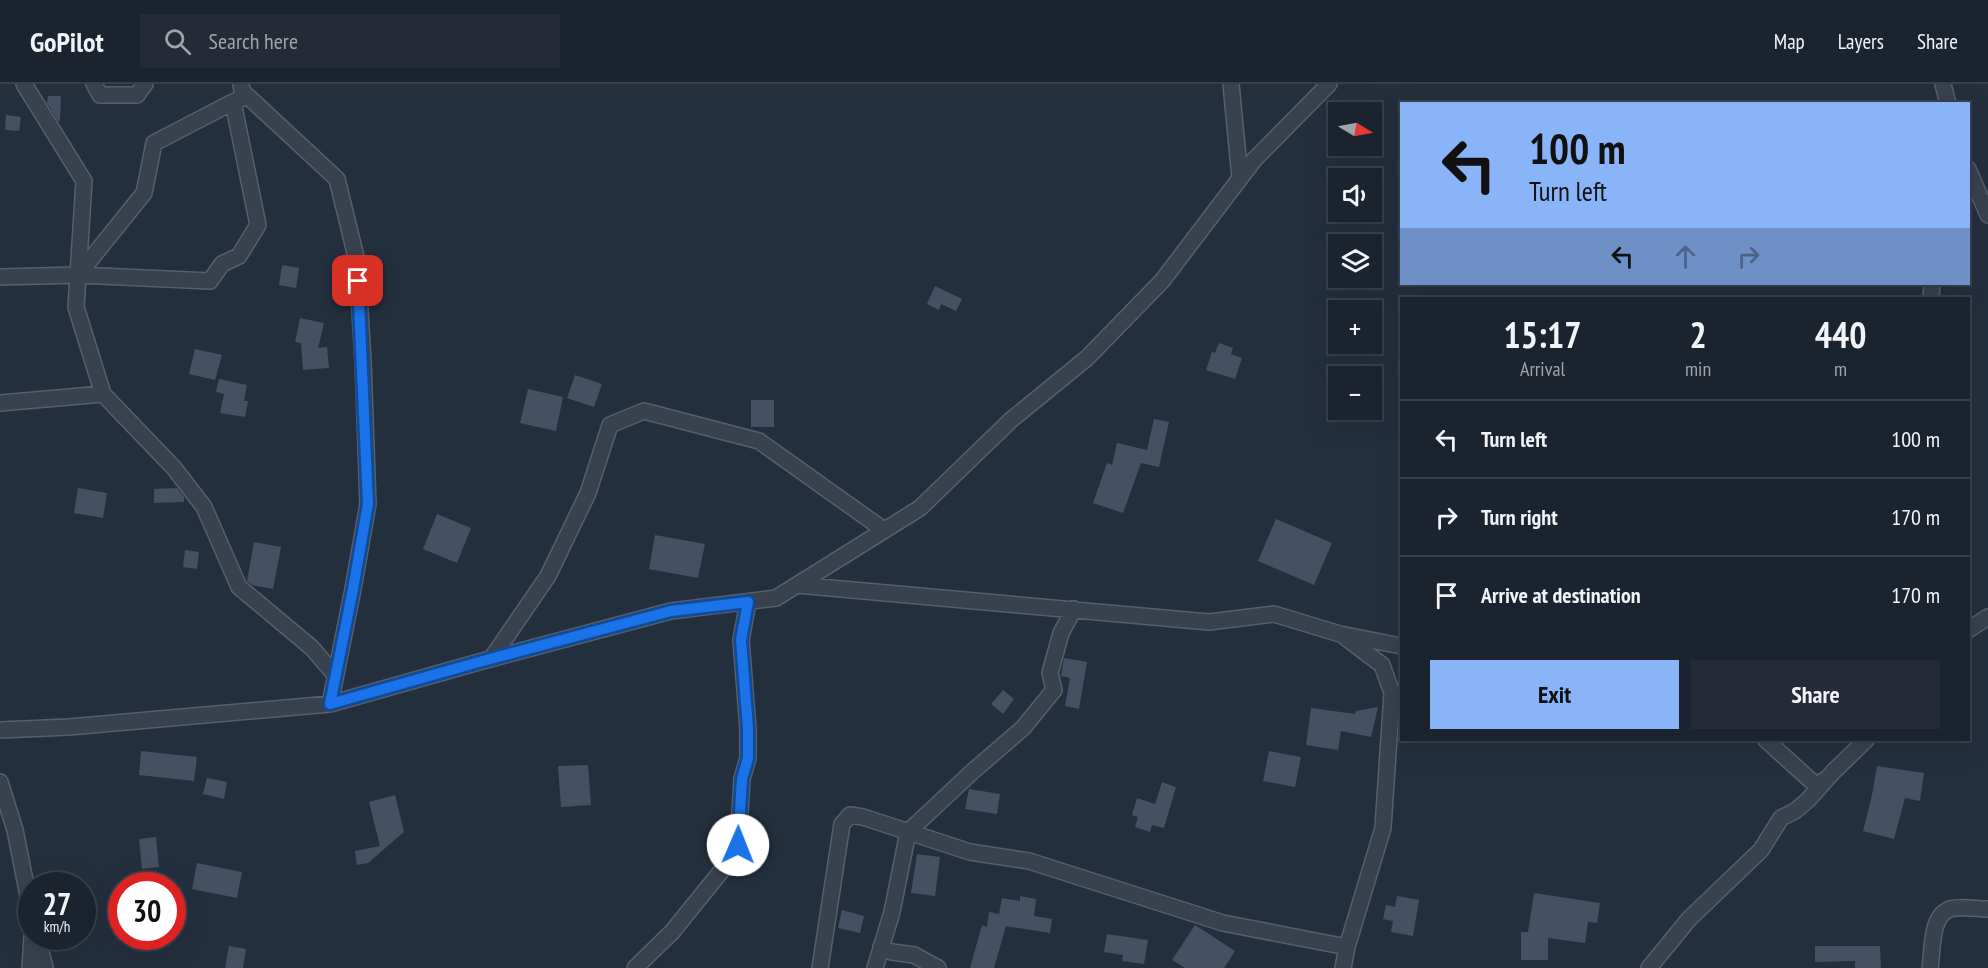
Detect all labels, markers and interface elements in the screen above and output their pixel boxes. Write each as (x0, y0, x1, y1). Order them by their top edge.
search box (140, 14, 560, 68)
text: GoPilot (30, 23, 104, 60)
icon: search (161, 25, 194, 58)
text: Search here (209, 27, 298, 55)
text: Map (1774, 28, 1805, 55)
text: Layers (1838, 28, 1884, 55)
text: Share (1917, 28, 1958, 55)
north arrow (1328, 102, 1382, 156)
map controls (1328, 102, 1382, 420)
text: 100 m (1529, 121, 1626, 176)
icon: left (1430, 126, 1508, 204)
button: sound (1328, 168, 1382, 222)
text: Turn left (1529, 174, 1607, 208)
button: layers (1328, 234, 1382, 288)
icon: left (1606, 240, 1639, 273)
icon: ahead (1669, 240, 1702, 273)
icon: right (1732, 240, 1765, 273)
pin (332, 255, 383, 306)
icon: arrive (341, 264, 374, 297)
button: + (1328, 300, 1382, 354)
text: 15:17 (1504, 311, 1581, 358)
text: 2 (1689, 311, 1707, 358)
text: 440 (1815, 311, 1866, 358)
text: Arrival (1520, 356, 1565, 382)
text: min (1685, 356, 1711, 382)
text: m (1834, 356, 1847, 382)
button: − (1328, 366, 1382, 420)
icon: left (1430, 423, 1463, 456)
text: Turn left (1481, 425, 1547, 453)
text: 100 m (1891, 425, 1940, 453)
icon: right (1430, 501, 1463, 534)
text: Turn right (1481, 503, 1558, 531)
text: 170 m (1891, 503, 1940, 531)
icon: arrive (1430, 579, 1463, 612)
text: Arrive at destination (1481, 581, 1641, 609)
text: 170 m (1891, 581, 1940, 609)
button: Exit (1430, 660, 1679, 729)
button: Share (1691, 660, 1940, 729)
position arrow (706, 813, 770, 877)
speed limit sign: 30 (108, 872, 186, 950)
text: 27 (43, 884, 71, 923)
text: km/h (44, 917, 70, 936)

